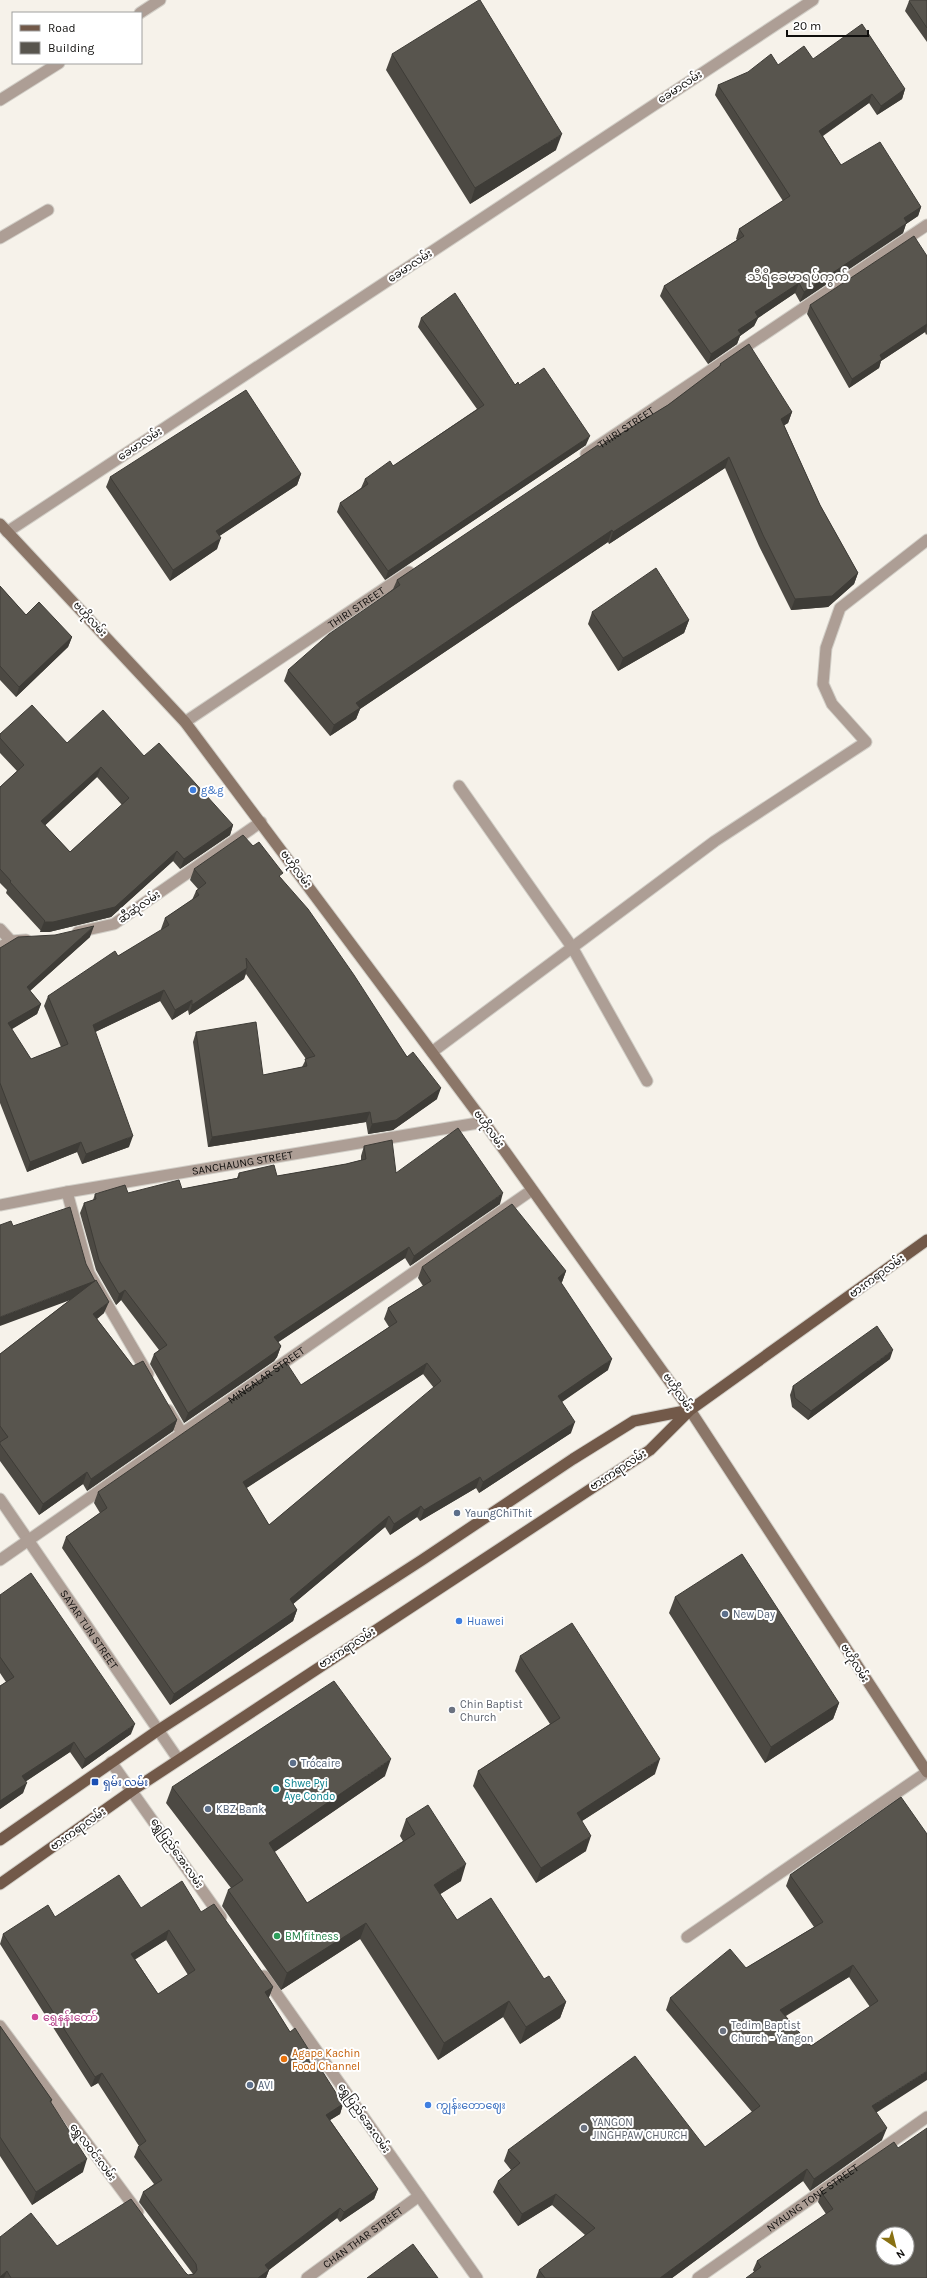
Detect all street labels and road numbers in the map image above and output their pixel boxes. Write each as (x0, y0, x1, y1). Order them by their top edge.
street label: ခေမာလမ်း (655, 67, 705, 106)
street label: ခေမာလမ်း (385, 246, 435, 285)
street label: THIRI STREET (595, 403, 657, 451)
street label: ခေမာလမ်း (115, 424, 165, 463)
street label: THIRI STREET (325, 584, 387, 631)
street label: ဗဟိုလမ်း (69, 598, 110, 641)
street label: ဗဟိုလမ်း (276, 847, 315, 892)
street label: ဆီဆုံလမ်း (115, 887, 164, 928)
street label: ဗဟိုလမ်း (469, 1107, 508, 1152)
street label: SANCHAUNG STREET (191, 1148, 294, 1177)
street label: ဗားကရာလမ်း (846, 1251, 908, 1302)
street label: MINGALAR STREET (225, 1343, 307, 1406)
street label: ဗဟိုလမ်း (659, 1370, 697, 1415)
street label: ဗားကရာလမ်း (587, 1446, 650, 1495)
street label: SAYAR TUN STREET (58, 1587, 121, 1672)
street label: ဗားကရာလမ်း (316, 1624, 379, 1673)
street label: ဗဟိုလမ်း (836, 1641, 873, 1686)
street label: ဗားကရာလမ်း (47, 1804, 110, 1855)
street label: ရွှေပြည်အေးလမ်း (146, 1815, 207, 1892)
street label: ရွှေပြည်အေးလမ်း (333, 2080, 394, 2157)
street label: ရွှေလဝင်းလမ်း (66, 2120, 120, 2185)
street label: NYAUNG TONE STREET (764, 2160, 861, 2234)
street label: CHAN THAR STREET (320, 2203, 406, 2271)

